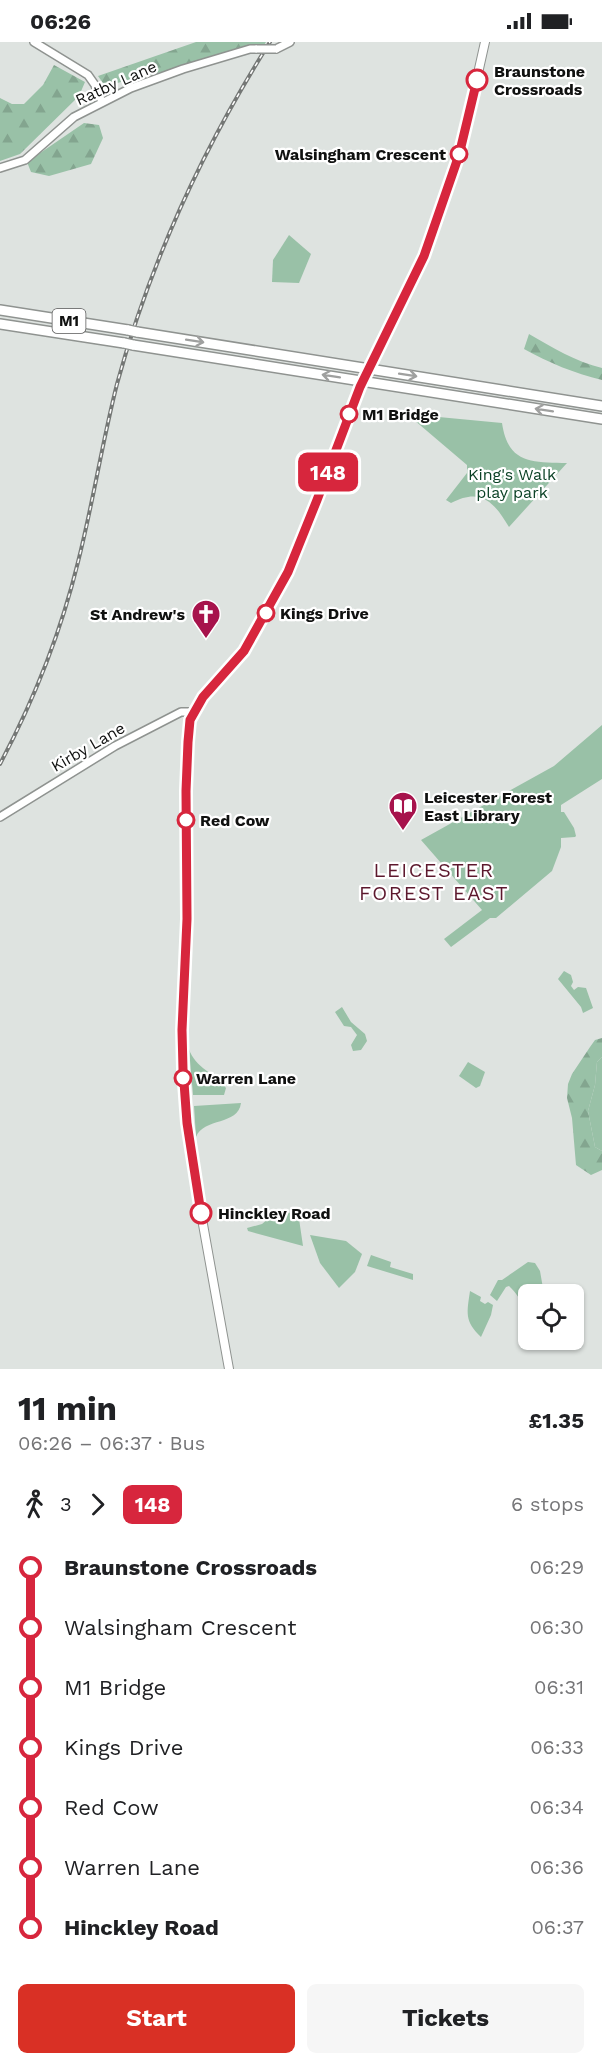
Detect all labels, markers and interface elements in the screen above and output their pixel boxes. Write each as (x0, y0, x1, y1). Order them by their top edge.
text: 06:26 (30, 9, 91, 34)
street label: Ratby Lane (72, 57, 160, 109)
place label: Braunstone Crossroads (494, 62, 585, 99)
marker: Braunstone Crossroads (466, 69, 488, 91)
place label: Walsingham Crescent (275, 145, 446, 164)
marker: Walsingham Crescent (450, 145, 468, 163)
road number: M1 (52, 309, 86, 333)
one-way arrow (184, 336, 204, 347)
one-way arrow (397, 370, 417, 381)
one-way arrow (322, 371, 341, 382)
marker: M1 Bridge (340, 405, 358, 423)
place label: M1 Bridge (362, 405, 439, 424)
one-way arrow (535, 405, 555, 416)
line badge: 148 (294, 452, 362, 492)
text: 148 (310, 460, 346, 485)
park label: King's Walk play park (468, 465, 556, 502)
church icon: St Andrew's (190, 598, 222, 640)
marker: Kings Drive (257, 604, 275, 622)
place label: Kings Drive (280, 604, 369, 623)
place label: St Andrew's (90, 605, 185, 624)
street label: Kirby Lane (48, 718, 128, 776)
place label: Leicester Forest East Library (424, 788, 552, 825)
library icon: Leicester Forest East Library (387, 790, 419, 832)
marker: Red Cow (177, 811, 195, 829)
place label: Red Cow (200, 811, 270, 830)
district label: LEICESTER FOREST EAST (359, 858, 509, 905)
marker: Warren Lane (174, 1069, 192, 1087)
place label: Warren Lane (196, 1069, 296, 1088)
marker: Hinckley Road (190, 1202, 212, 1224)
place label: Hinckley Road (218, 1204, 331, 1223)
map controls (518, 1284, 584, 1350)
button: locate (518, 1284, 584, 1350)
text: 11 min (18, 1389, 117, 1428)
text: £1.35 (529, 1408, 584, 1433)
text: 06:26 – 06:37 · Bus (18, 1431, 205, 1455)
icon: walk (18, 1488, 51, 1521)
icon: forward (81, 1488, 114, 1521)
text: 3 (60, 1492, 72, 1516)
text: 148 (135, 1492, 170, 1517)
text: 6 stops (511, 1492, 584, 1516)
text: Braunstone Crossroads (64, 1555, 317, 1580)
text: 06:29 (529, 1555, 584, 1579)
text: Walsingham Crescent (64, 1615, 296, 1640)
text: 06:30 (529, 1615, 584, 1639)
text: M1 Bridge (64, 1675, 166, 1700)
text: 06:31 (534, 1675, 584, 1699)
text: Kings Drive (64, 1735, 183, 1760)
text: 06:33 (530, 1735, 584, 1759)
text: Red Cow (64, 1795, 159, 1820)
text: 06:34 (530, 1795, 584, 1819)
text: Warren Lane (64, 1855, 200, 1880)
text: 06:36 (530, 1855, 584, 1879)
text: Hinckley Road (64, 1915, 219, 1940)
text: 06:37 (531, 1915, 584, 1939)
button: Start (18, 1984, 295, 2053)
button: Tickets (307, 1984, 584, 2053)

